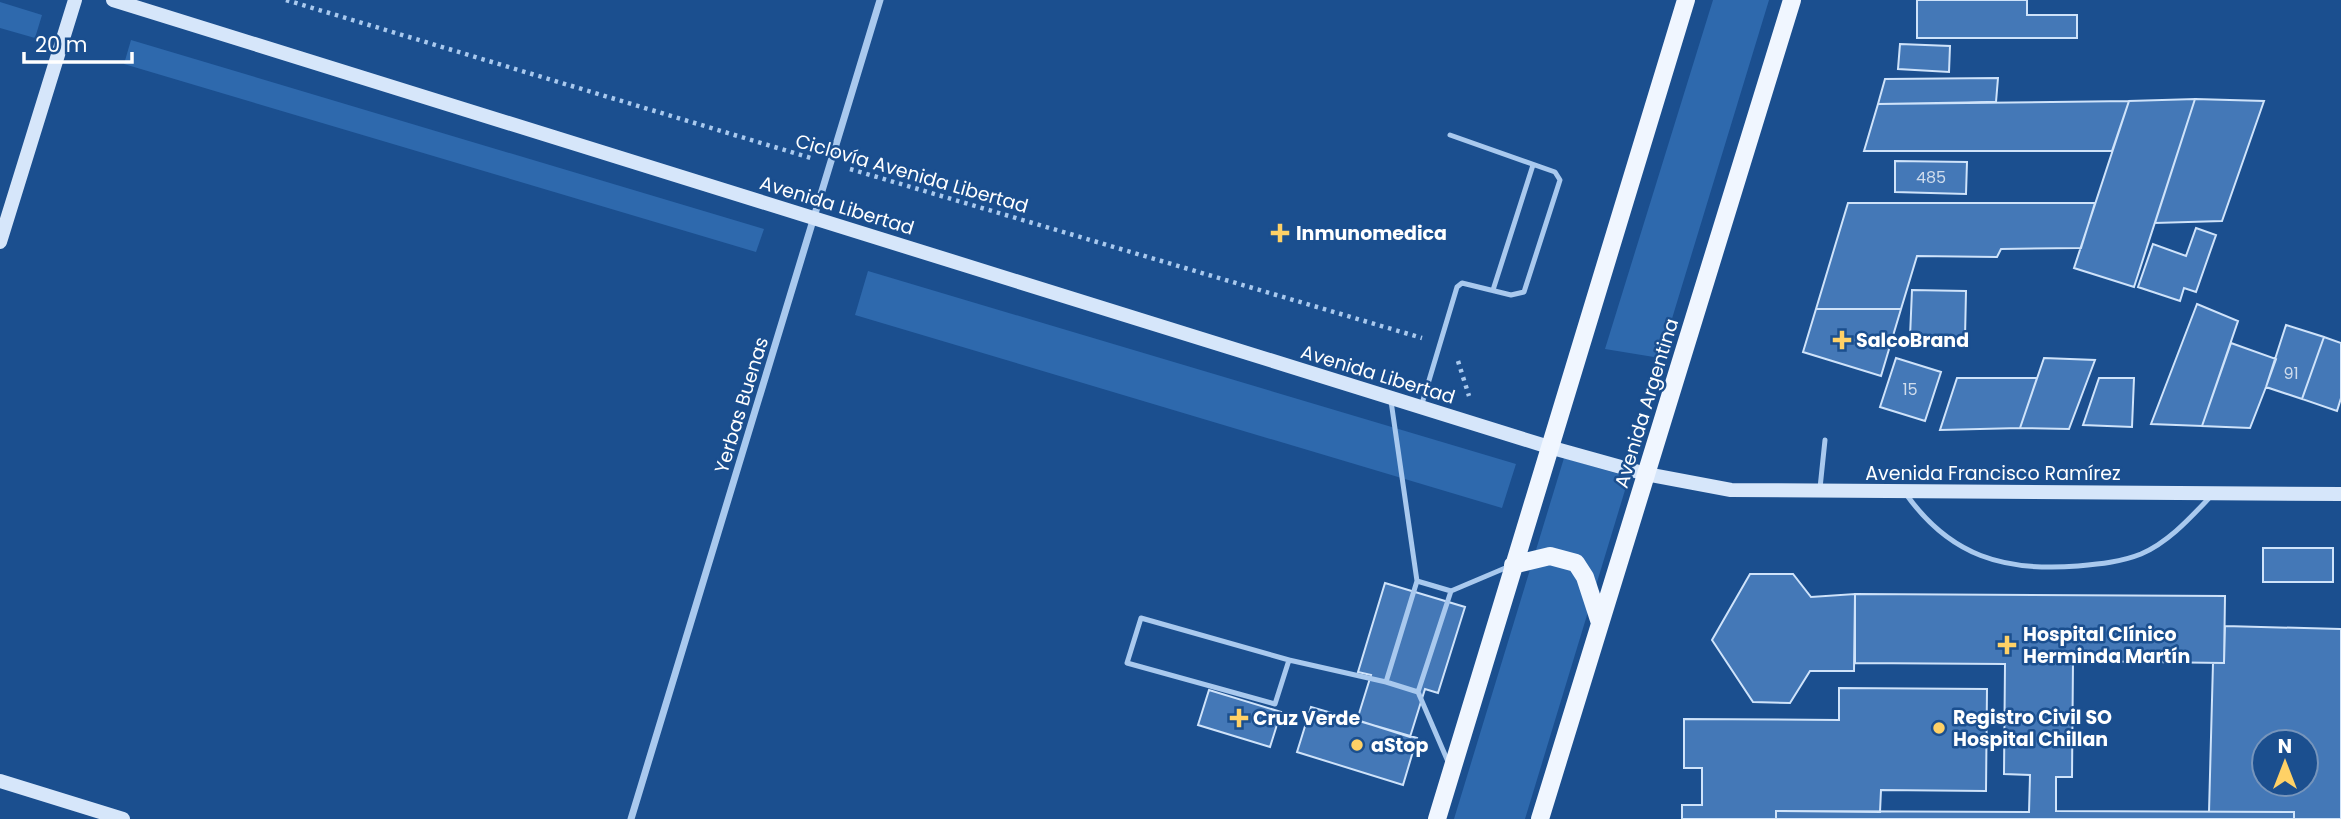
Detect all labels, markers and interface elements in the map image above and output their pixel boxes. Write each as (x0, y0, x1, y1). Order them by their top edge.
scale bar (24, 21, 133, 65)
text: 20 m (35, 30, 88, 59)
street label: Ciclovía Avenida Libertad (793, 129, 1031, 217)
house number: 485 (1916, 166, 1946, 189)
street label: Avenida Libertad (757, 171, 917, 239)
place label: Inmunomedica (1296, 220, 1447, 247)
marker: Inmunomedica (1270, 223, 1290, 243)
street label: Avenida Argentina (1608, 315, 1685, 491)
place label: SalcoBrand (1856, 327, 1969, 354)
marker: SalcoBrand (1834, 332, 1850, 348)
street label: Yerbas Buenas (708, 334, 775, 477)
street label: Avenida Libertad (1297, 338, 1458, 411)
house number: 91 (2283, 362, 2299, 385)
house number: 15 (1902, 378, 1918, 401)
street label: Avenida Francisco Ramírez (1865, 460, 2121, 487)
place label: Hospital Clínico Herminda Martín (2023, 621, 2190, 670)
marker: Hospital Clínico Herminda Martín (1997, 635, 2017, 655)
place label: Registro Civil SO Hospital Chillan (1953, 704, 2112, 753)
place label: Cruz Verde (1253, 705, 1360, 732)
marker: Cruz Verde (1231, 710, 1247, 726)
marker: Registro Civil SO Hospital Chillan (1931, 720, 1947, 736)
north arrow (2250, 728, 2320, 798)
place label: aStop (1371, 732, 1428, 759)
text: N (2278, 733, 2292, 760)
marker: aStop (1349, 737, 1365, 753)

